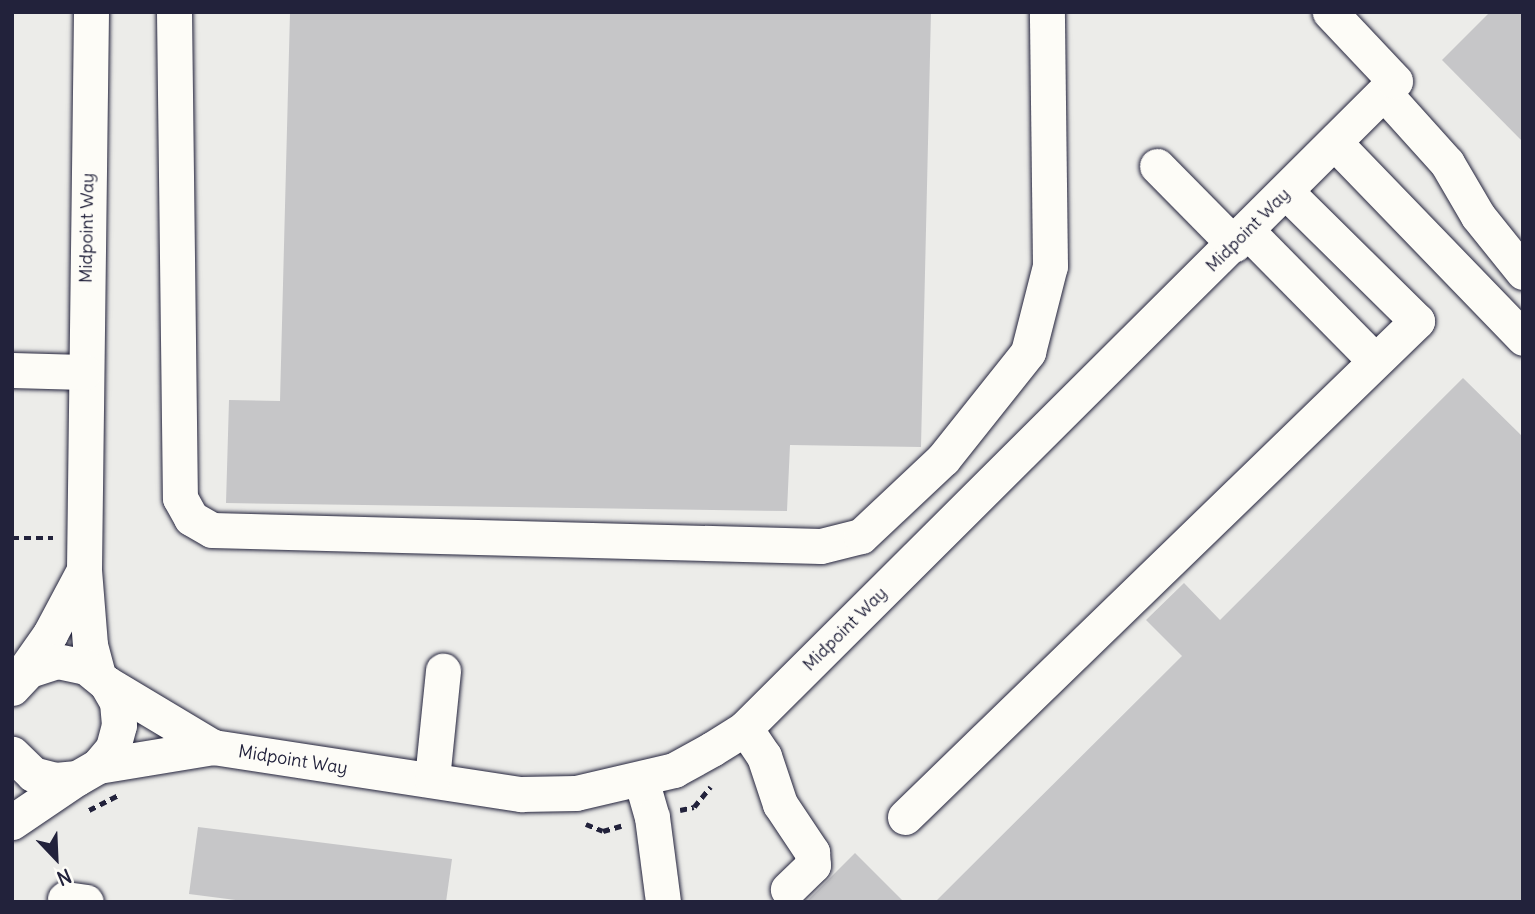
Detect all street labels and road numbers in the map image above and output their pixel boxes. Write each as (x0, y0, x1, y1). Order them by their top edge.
street label: Midpoint Way (75, 173, 99, 283)
street label: Midpoint Way (1201, 183, 1295, 277)
street label: Midpoint Way (798, 582, 892, 676)
street label: Midpoint Way (237, 741, 349, 779)

